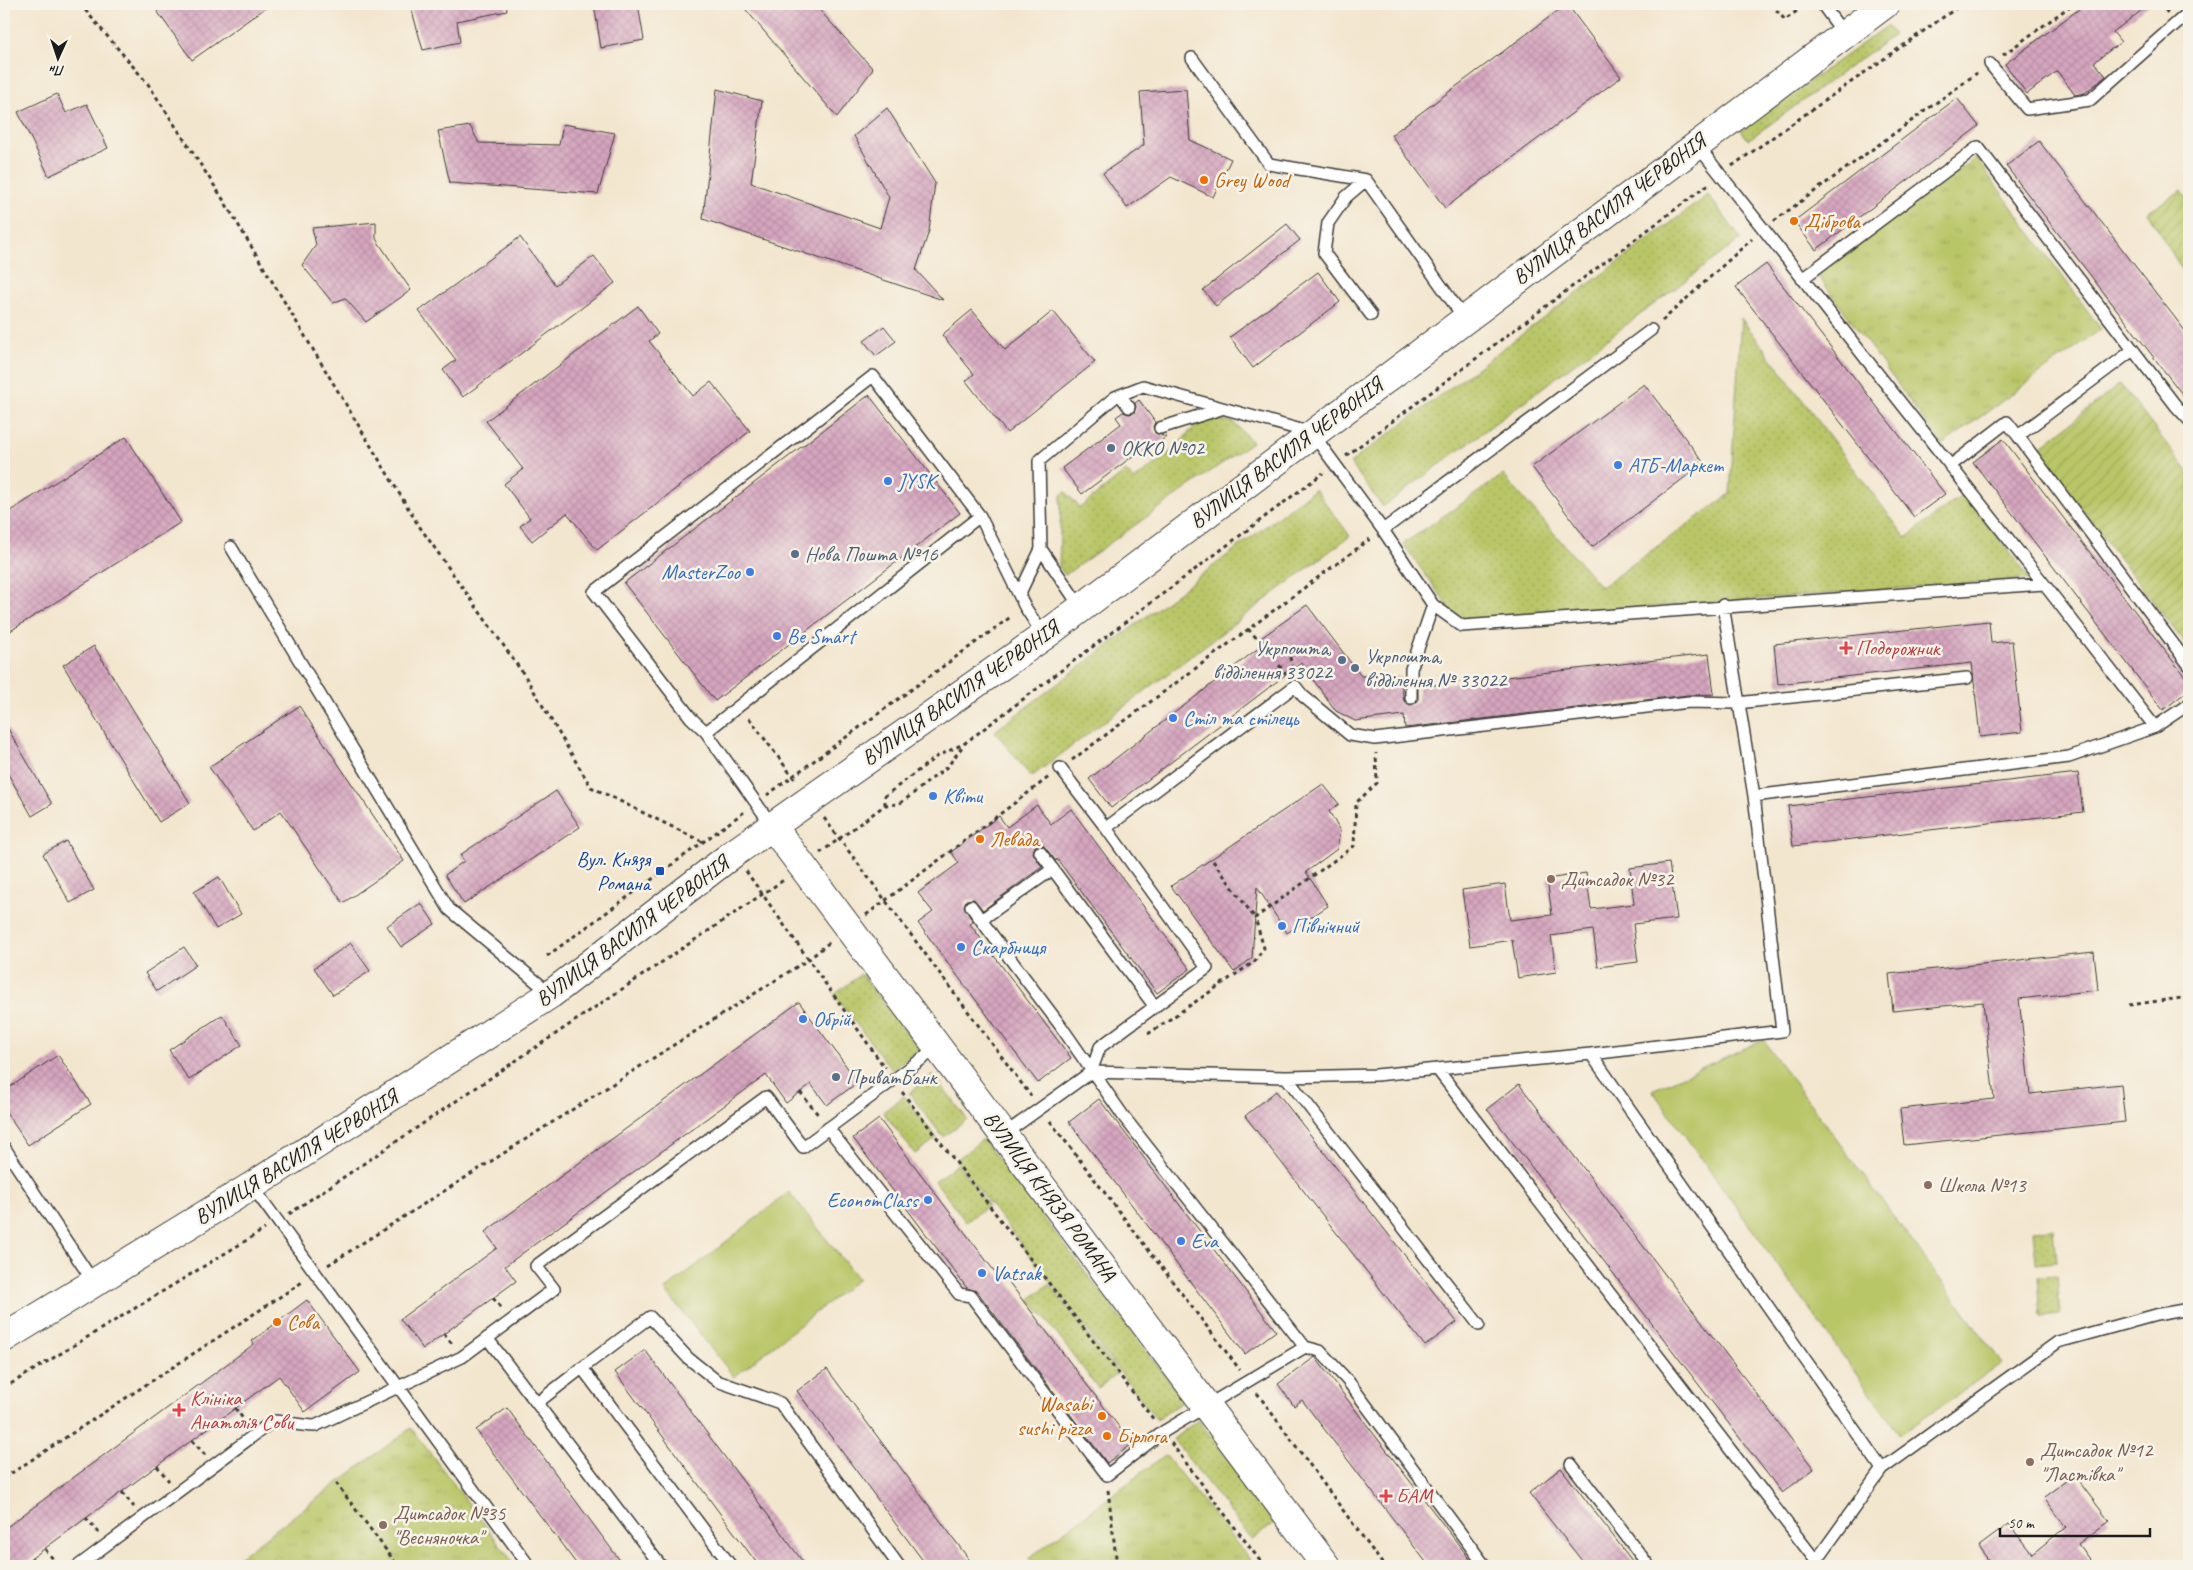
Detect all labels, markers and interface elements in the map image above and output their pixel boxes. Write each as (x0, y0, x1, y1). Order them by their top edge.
north arrow (32, 32, 82, 82)
text: Пн (49, 62, 65, 79)
street label: ВУЛИЦЯ ВАСИЛЯ ЧЕРВОНІЯ (1508, 126, 1713, 290)
place label: Grey Wood (1214, 167, 1292, 193)
marker: Grey Wood (1198, 174, 1210, 186)
place label: Діброва (1804, 208, 1861, 234)
marker: Діброва (1788, 215, 1800, 227)
street label: ВУЛИЦЯ ВАСИЛЯ ЧЕРВОНІЯ (1185, 370, 1390, 534)
place label: ОККО №02 (1121, 435, 1205, 461)
marker: ОККО №02 (1105, 442, 1117, 454)
place label: АТБ-Маркет (1628, 452, 1725, 478)
marker: АТБ-Маркет (1612, 459, 1624, 471)
place label: JYSK (897, 468, 940, 494)
marker: JYSK (882, 475, 894, 487)
place label: Нова Пошта №16 (805, 541, 938, 567)
marker: Нова Пошта №16 (789, 548, 801, 560)
place label: MasterZoo (661, 559, 742, 585)
marker: MasterZoo (744, 566, 756, 578)
street label: ВУЛИЦЯ ВАСИЛЯ ЧЕРВОНІЯ (857, 613, 1066, 771)
place label: Be Smart (787, 623, 858, 649)
marker: Be Smart (771, 630, 783, 642)
place label: Укрпошта, відділення 33022 (1213, 635, 1334, 685)
place label: Подорожник (1856, 635, 1942, 661)
marker: Подорожник (1840, 642, 1852, 654)
place label: Укрпошта, відділення № 33022 (1365, 643, 1508, 693)
marker: Укрпошта, відділення 33022 (1336, 654, 1348, 666)
marker: Укрпошта, відділення № 33022 (1349, 662, 1361, 674)
place label: Стіл та стілець (1183, 705, 1300, 731)
marker: Стіл та стілець (1167, 712, 1179, 724)
place label: Квiти (943, 783, 983, 809)
marker: Квiти (927, 790, 939, 802)
place label: Левада (990, 826, 1042, 852)
marker: Левада (974, 833, 986, 845)
place label: Вул. Князя Романа (577, 846, 652, 896)
street label: ВУЛИЦЯ ВАСИЛЯ ЧЕРВОНІЯ (531, 848, 736, 1012)
marker: Вул. Князя Романа (654, 865, 666, 877)
place label: Дитсадок №32 (1561, 866, 1675, 892)
marker: Дитсадок №32 (1545, 873, 1557, 885)
place label: Північний (1292, 913, 1360, 939)
marker: Північний (1276, 920, 1288, 932)
place label: Скарбниця (971, 934, 1047, 960)
marker: Скарбниця (955, 941, 967, 953)
place label: Обрій (813, 1006, 852, 1032)
marker: Обрій (797, 1013, 809, 1025)
place label: ПриватБанк (846, 1064, 939, 1090)
marker: ПриватБанк (830, 1071, 842, 1083)
street label: ВУЛИЦЯ ВАСИЛЯ ЧЕРВОНІЯ (190, 1082, 405, 1230)
street label: ВУЛИЦЯ КНЯЗЯ РОМАНА (978, 1106, 1122, 1286)
place label: Школа №13 (1938, 1172, 2027, 1198)
marker: Школа №13 (1922, 1179, 1934, 1191)
place label: EconomClass (827, 1187, 920, 1213)
marker: EconomClass (922, 1194, 934, 1206)
place label: Eva (1191, 1228, 1220, 1254)
marker: Eva (1175, 1235, 1187, 1247)
place label: Vatsak (992, 1260, 1042, 1286)
marker: Vatsak (976, 1267, 988, 1279)
place label: Сова (287, 1309, 320, 1335)
marker: Сова (271, 1316, 283, 1328)
place label: Клініка Анатолія Сови (190, 1385, 295, 1435)
place label: Wasabi sushi pizza (1017, 1391, 1095, 1441)
marker: Клініка Анатолія Сови (172, 1403, 186, 1417)
marker: Wasabi sushi pizza (1096, 1410, 1108, 1422)
place label: Бірлога (1117, 1423, 1168, 1449)
marker: Бірлога (1101, 1430, 1113, 1442)
place label: Дитсадок №12 "Ластівка" (2040, 1437, 2154, 1487)
marker: Дитсадок №12 "Ластівка" (2024, 1456, 2036, 1468)
place label: БАМ (1396, 1483, 1434, 1509)
marker: БАМ (1380, 1490, 1392, 1502)
place label: Дитсадок №35 "Весняночка" (393, 1500, 507, 1550)
scale bar (2000, 1505, 2150, 1537)
text: 50 m (2008, 1514, 2035, 1533)
marker: Дитсадок №35 "Весняночка" (377, 1519, 389, 1531)

